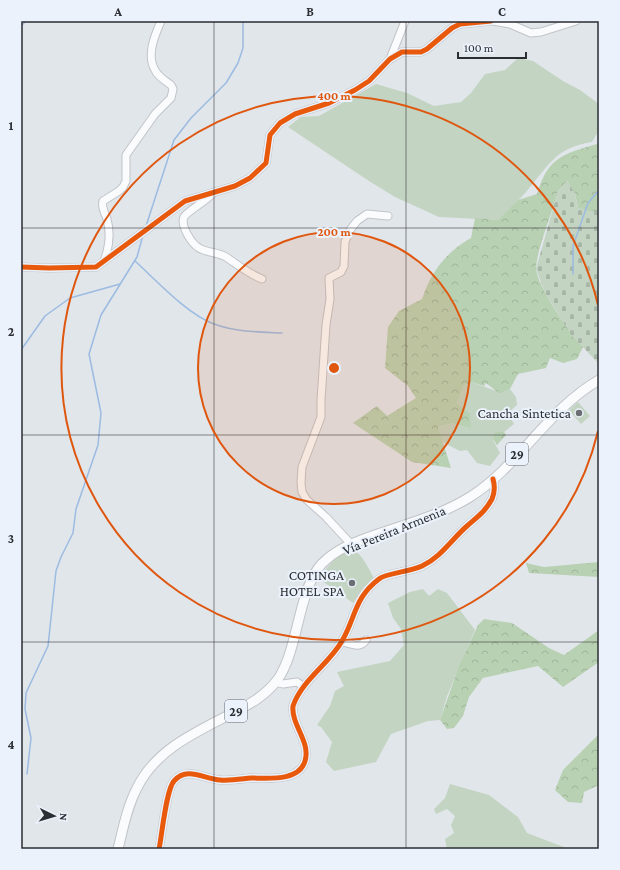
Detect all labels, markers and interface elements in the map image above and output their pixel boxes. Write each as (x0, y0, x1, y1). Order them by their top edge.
text: A (113, 4, 122, 19)
text: B (306, 4, 314, 19)
text: C (498, 4, 506, 19)
scale bar (458, 34, 526, 60)
text: 100 m (464, 41, 494, 55)
text: 400 m (317, 89, 352, 103)
text: 1 (9, 118, 14, 133)
text: 200 m (317, 225, 351, 239)
text: 2 (8, 324, 15, 339)
centre of rings (327, 361, 341, 375)
place label: Cancha Sintetica (477, 405, 572, 421)
marker: Cancha Sintetica (574, 408, 584, 418)
road number: 29 (506, 443, 528, 465)
street label: Vía Pereira Armenia (340, 502, 448, 558)
text: 3 (8, 531, 14, 546)
place label: COTINGA HOTEL SPA (280, 567, 344, 599)
marker: COTINGA HOTEL SPA (347, 578, 357, 588)
road number: 29 (225, 700, 247, 722)
text: 4 (7, 737, 15, 752)
north arrow (34, 796, 74, 836)
text: N (58, 813, 70, 822)

